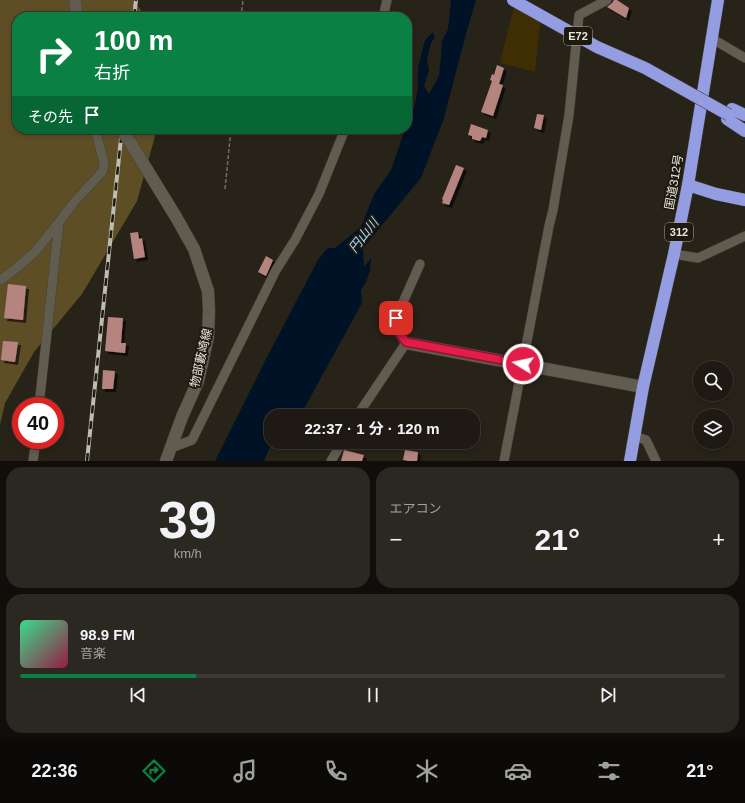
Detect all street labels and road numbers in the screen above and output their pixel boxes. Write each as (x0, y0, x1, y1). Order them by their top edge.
road number: E72 (564, 27, 592, 45)
street label: 国道312号 (662, 153, 686, 211)
road number: 312 (665, 223, 693, 241)
street label: 物部藪崎線 (187, 327, 215, 389)

